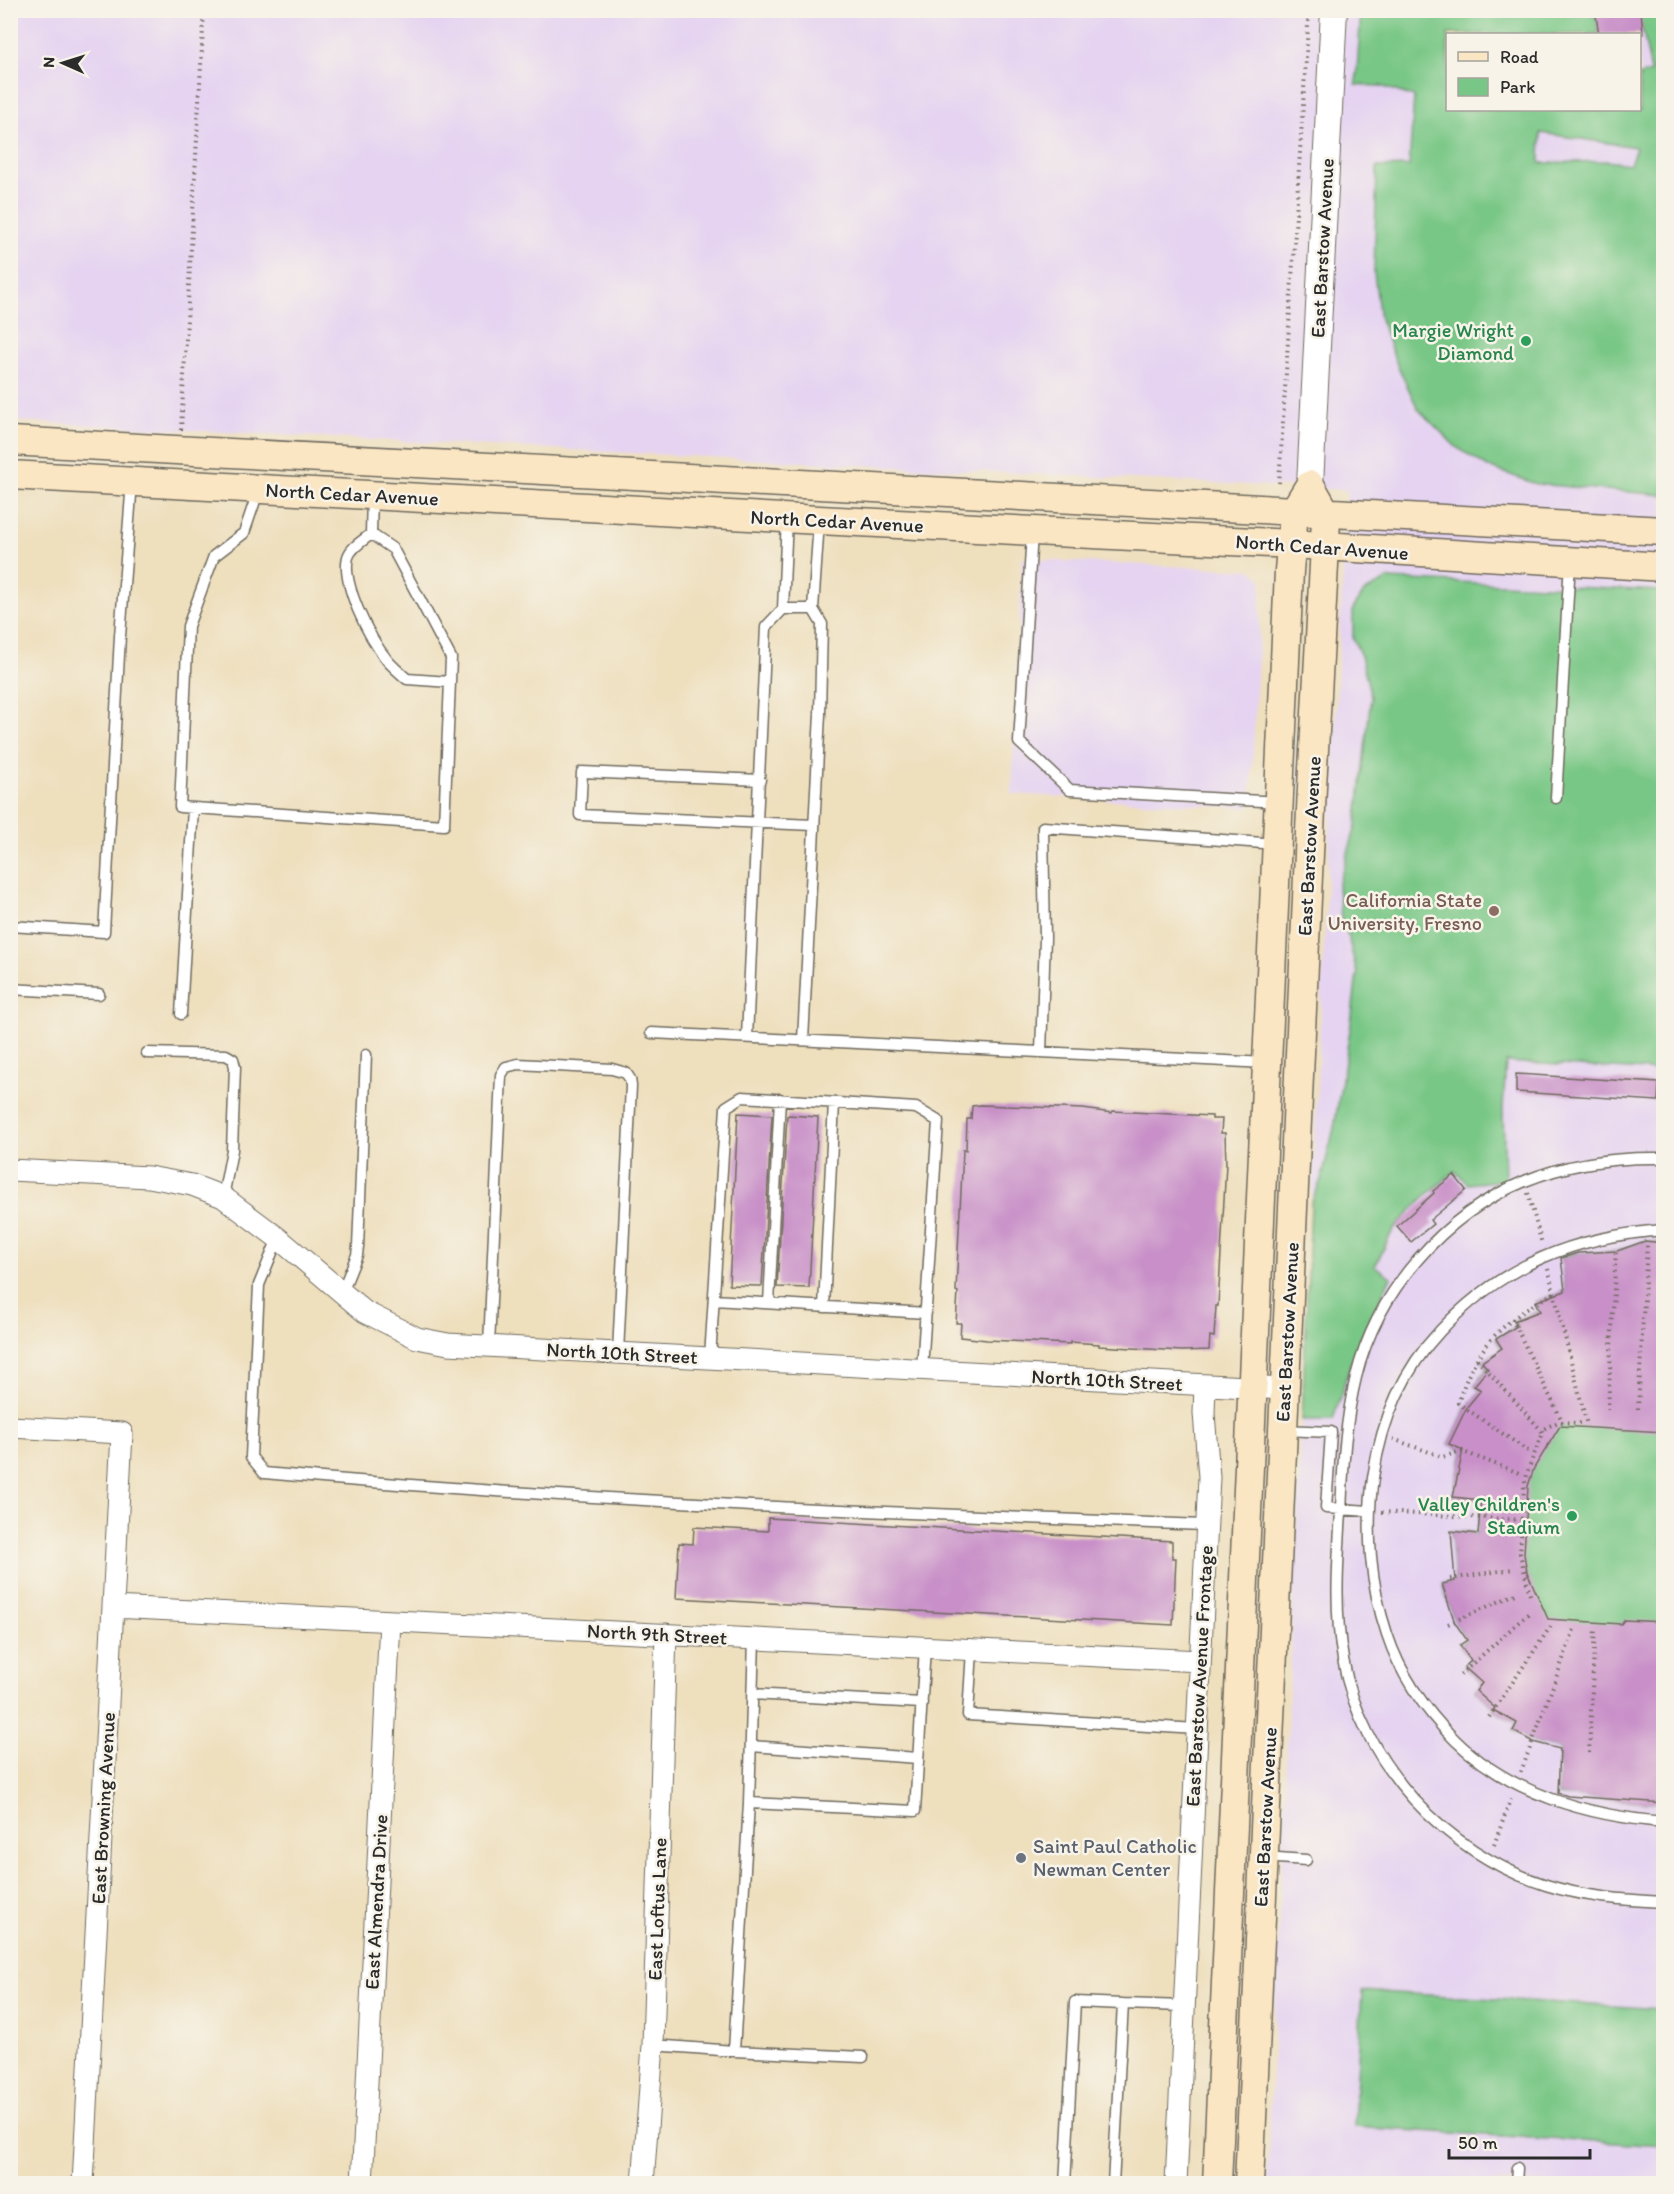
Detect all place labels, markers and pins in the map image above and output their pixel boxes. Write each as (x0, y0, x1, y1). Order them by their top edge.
place label: Margie Wright Diamond (1392, 318, 1514, 365)
marker: Margie Wright Diamond (1519, 334, 1533, 348)
place label: California State University, Fresno (1328, 888, 1482, 935)
marker: California State University, Fresno (1487, 904, 1501, 918)
place label: Valley Children's Stadium (1418, 1492, 1560, 1539)
marker: Valley Children's Stadium (1565, 1509, 1579, 1523)
place label: Saint Paul Catholic Newman Center (1033, 1834, 1197, 1881)
marker: Saint Paul Catholic Newman Center (1014, 1851, 1028, 1865)

